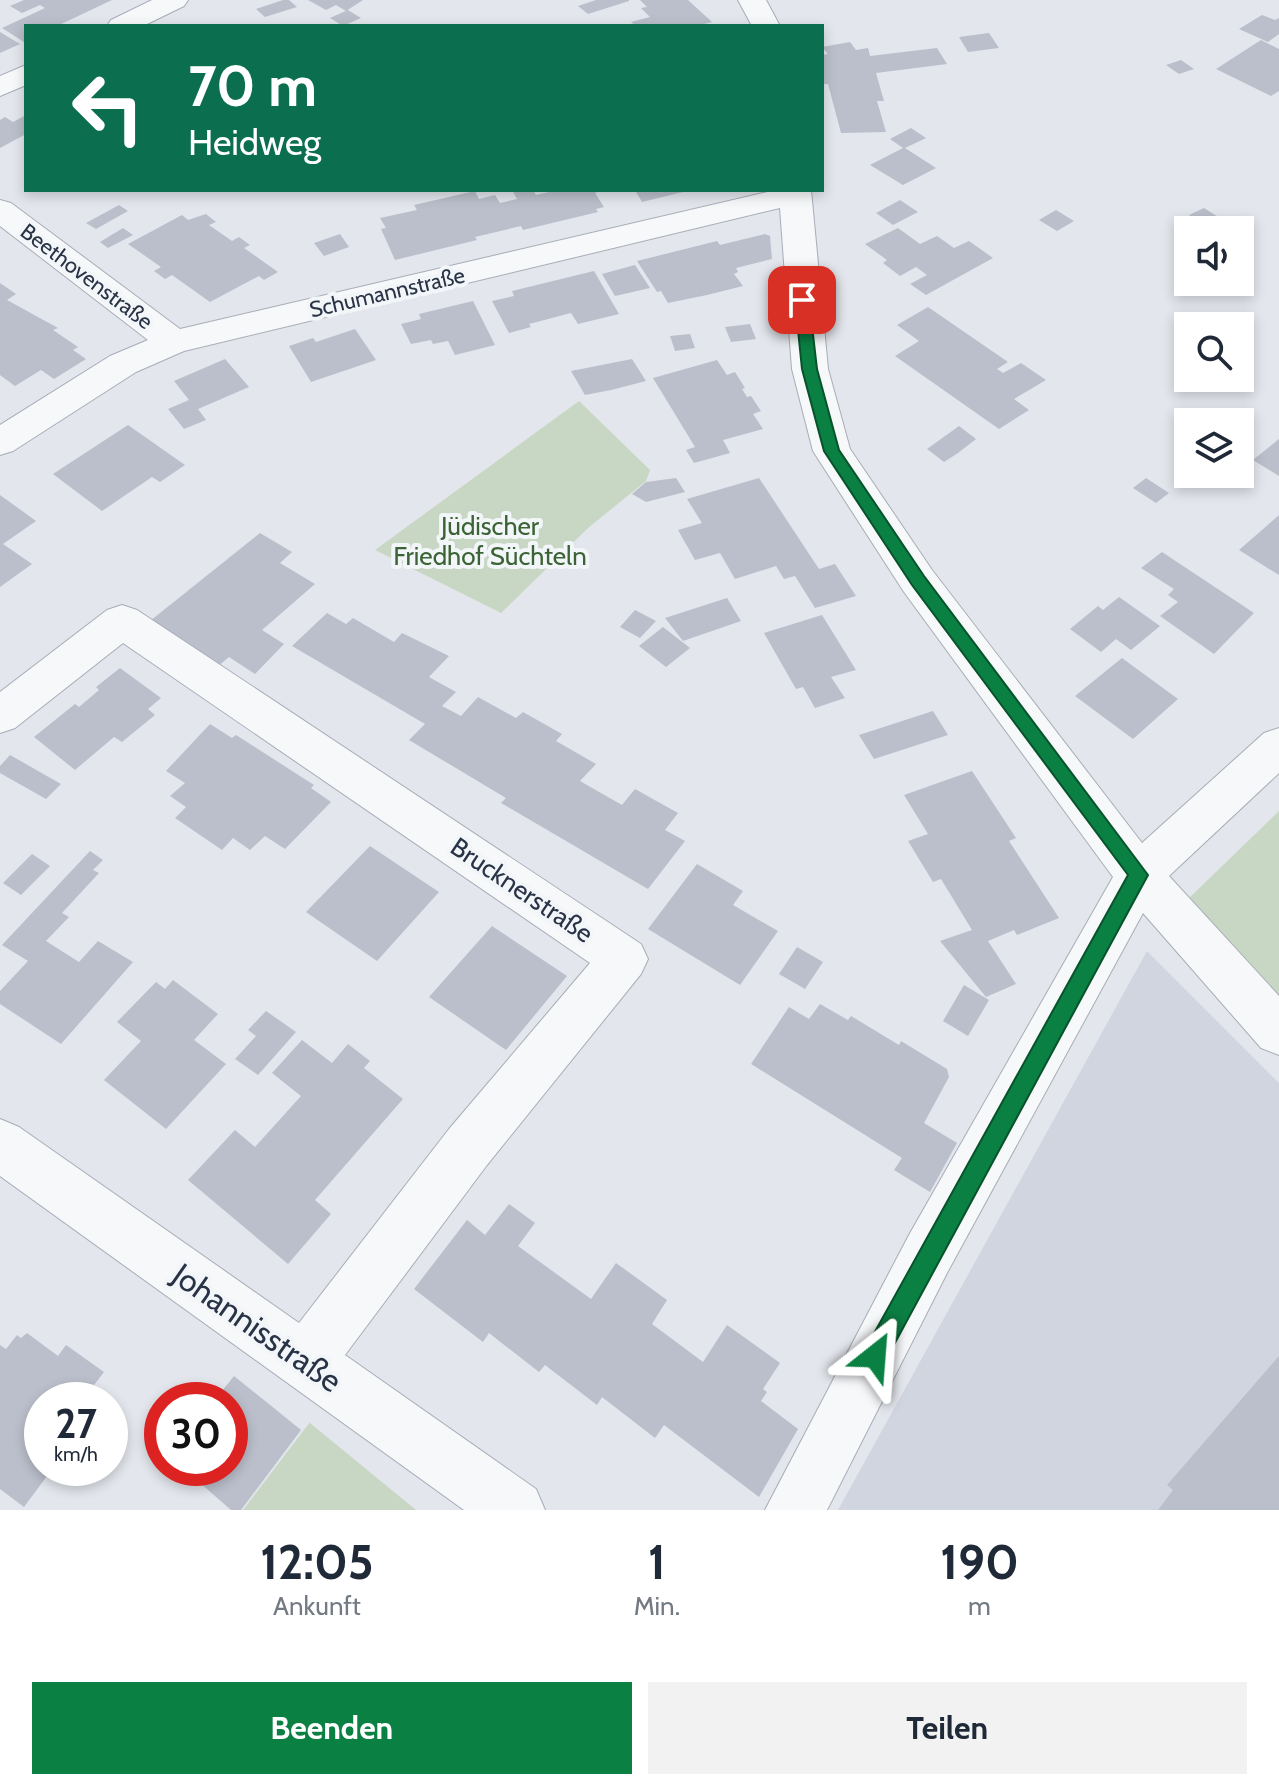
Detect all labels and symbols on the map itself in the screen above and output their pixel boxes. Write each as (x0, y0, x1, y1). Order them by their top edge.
street label: Beethovenstraße (15, 218, 158, 335)
street label: Schumannstraße (307, 262, 467, 323)
pin (768, 266, 836, 334)
park label: Jüdischer Friedhof Süchteln (393, 510, 587, 572)
street label: Brucknerstraße (445, 831, 599, 949)
street label: Johannisstraße (164, 1254, 349, 1400)
position arrow (833, 1314, 917, 1398)
speed limit sign: 30 (144, 1382, 248, 1486)

